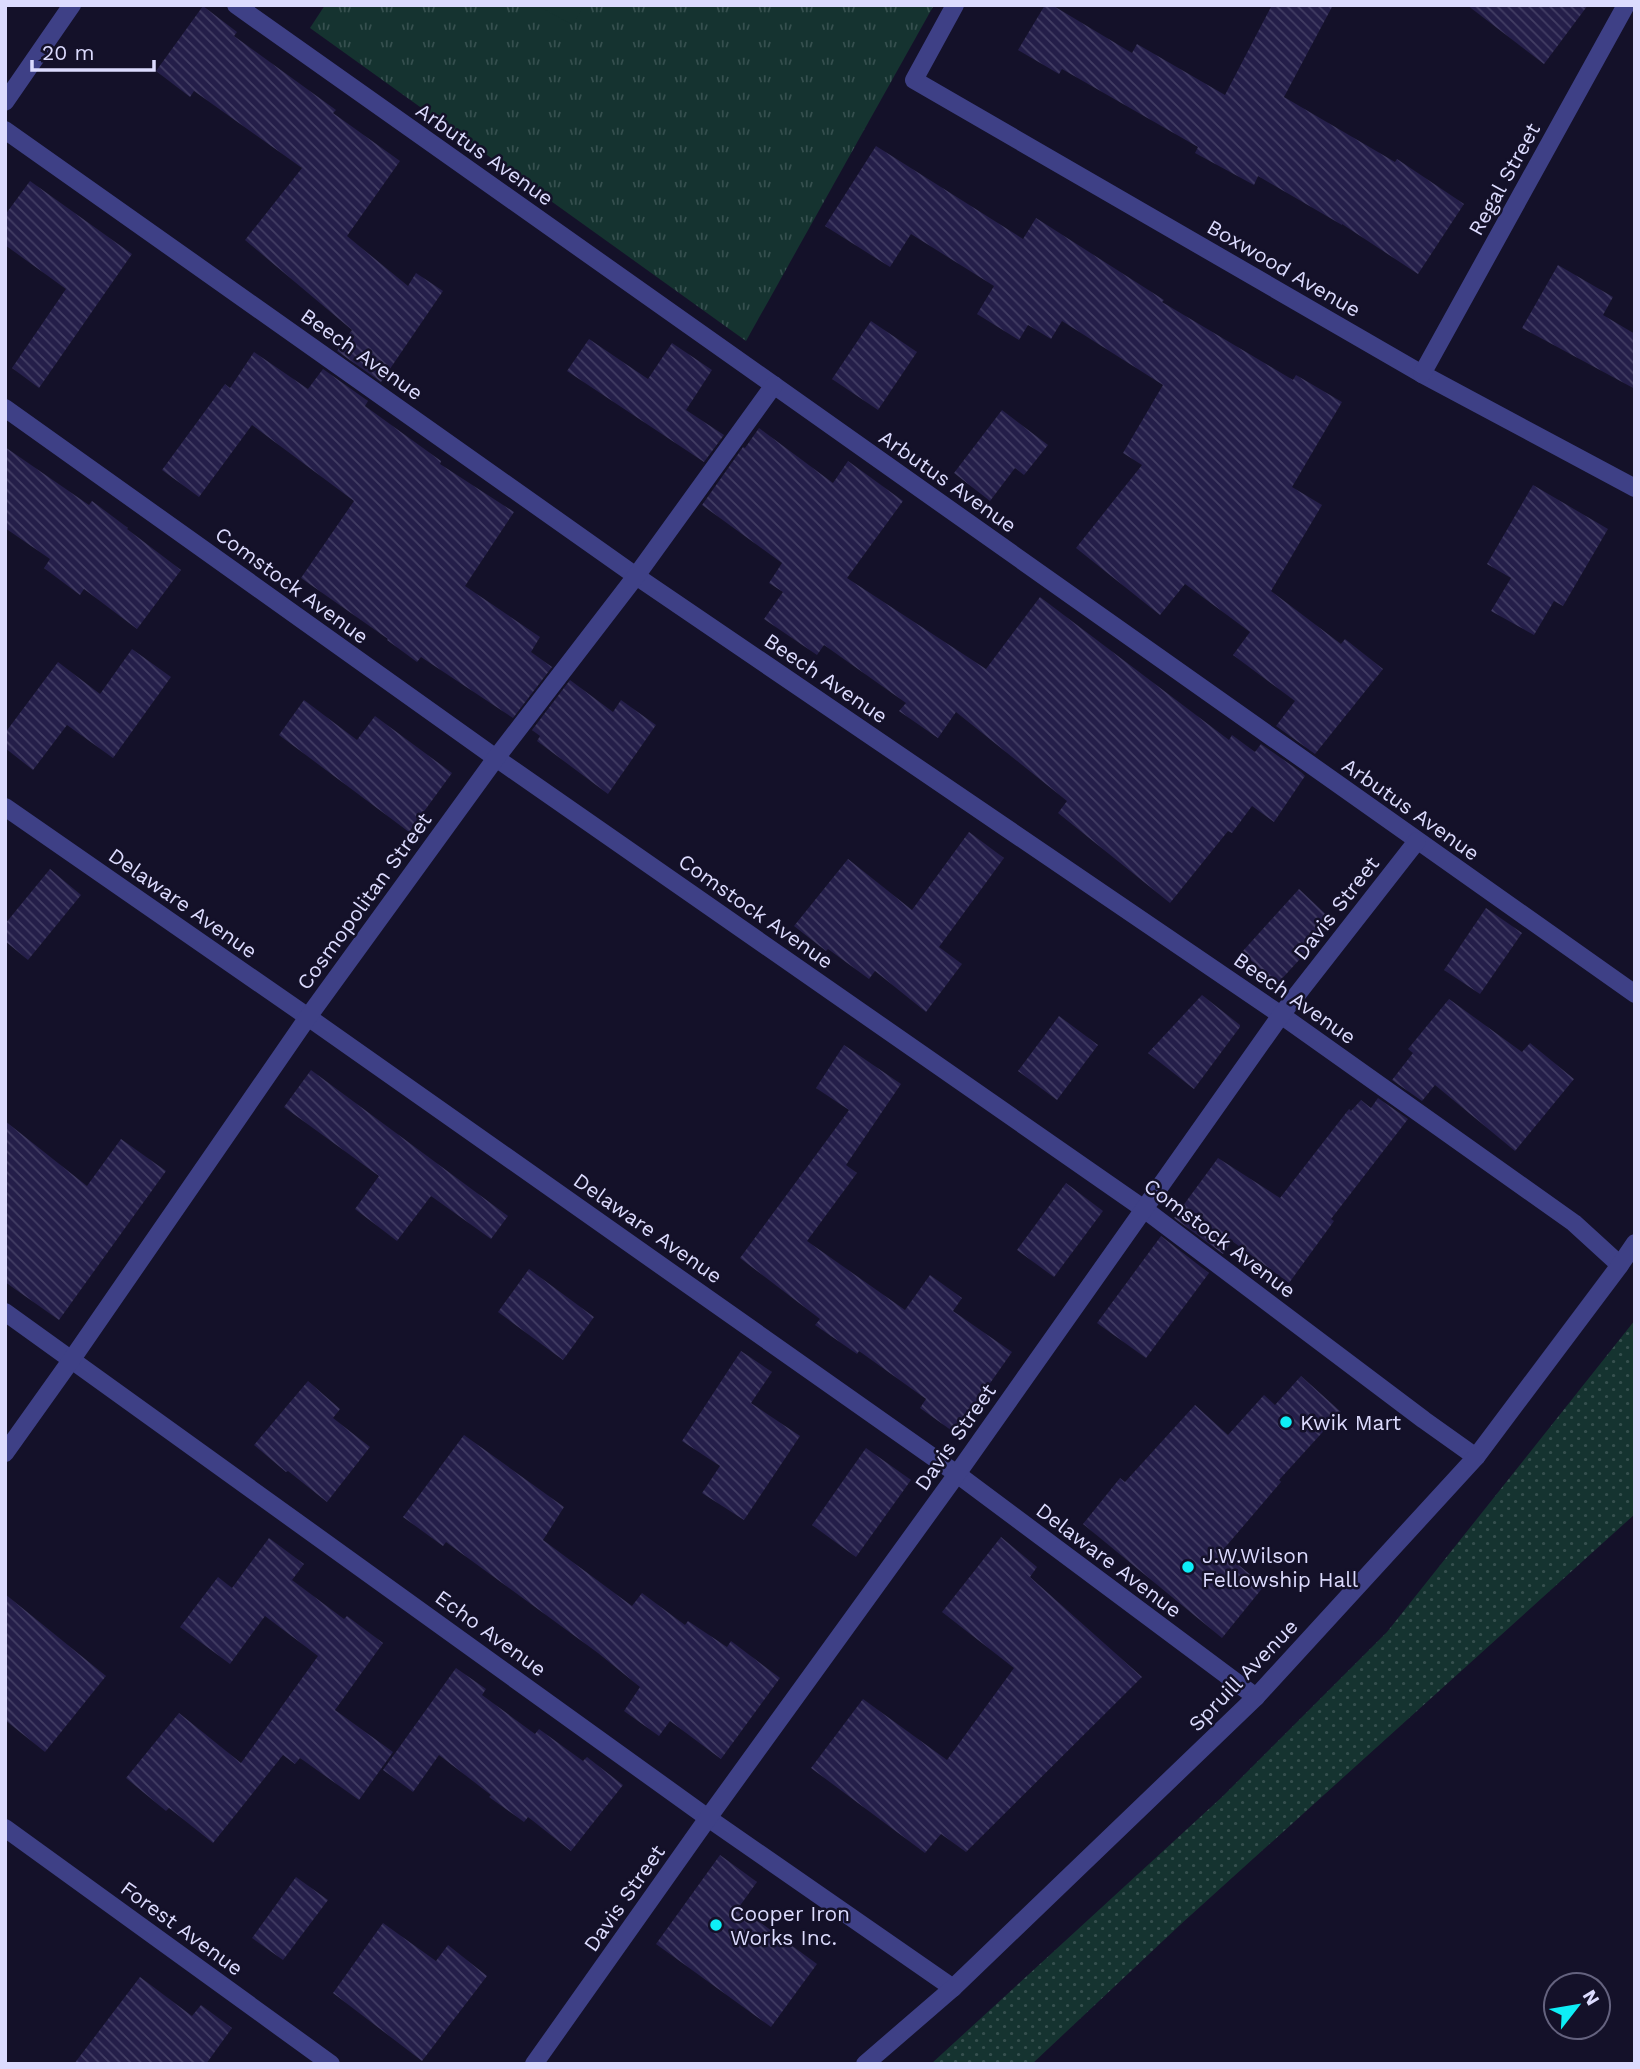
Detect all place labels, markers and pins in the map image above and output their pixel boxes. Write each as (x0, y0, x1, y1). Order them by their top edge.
place label: Kwik Mart (1300, 1410, 1401, 1435)
marker: Kwik Mart (1278, 1414, 1294, 1430)
place label: J.W.Wilson Fellowship Hall (1202, 1543, 1359, 1592)
marker: J.W.Wilson Fellowship Hall (1180, 1559, 1196, 1575)
place label: Cooper Iron Works Inc. (730, 1901, 850, 1950)
marker: Cooper Iron Works Inc. (708, 1917, 724, 1933)

